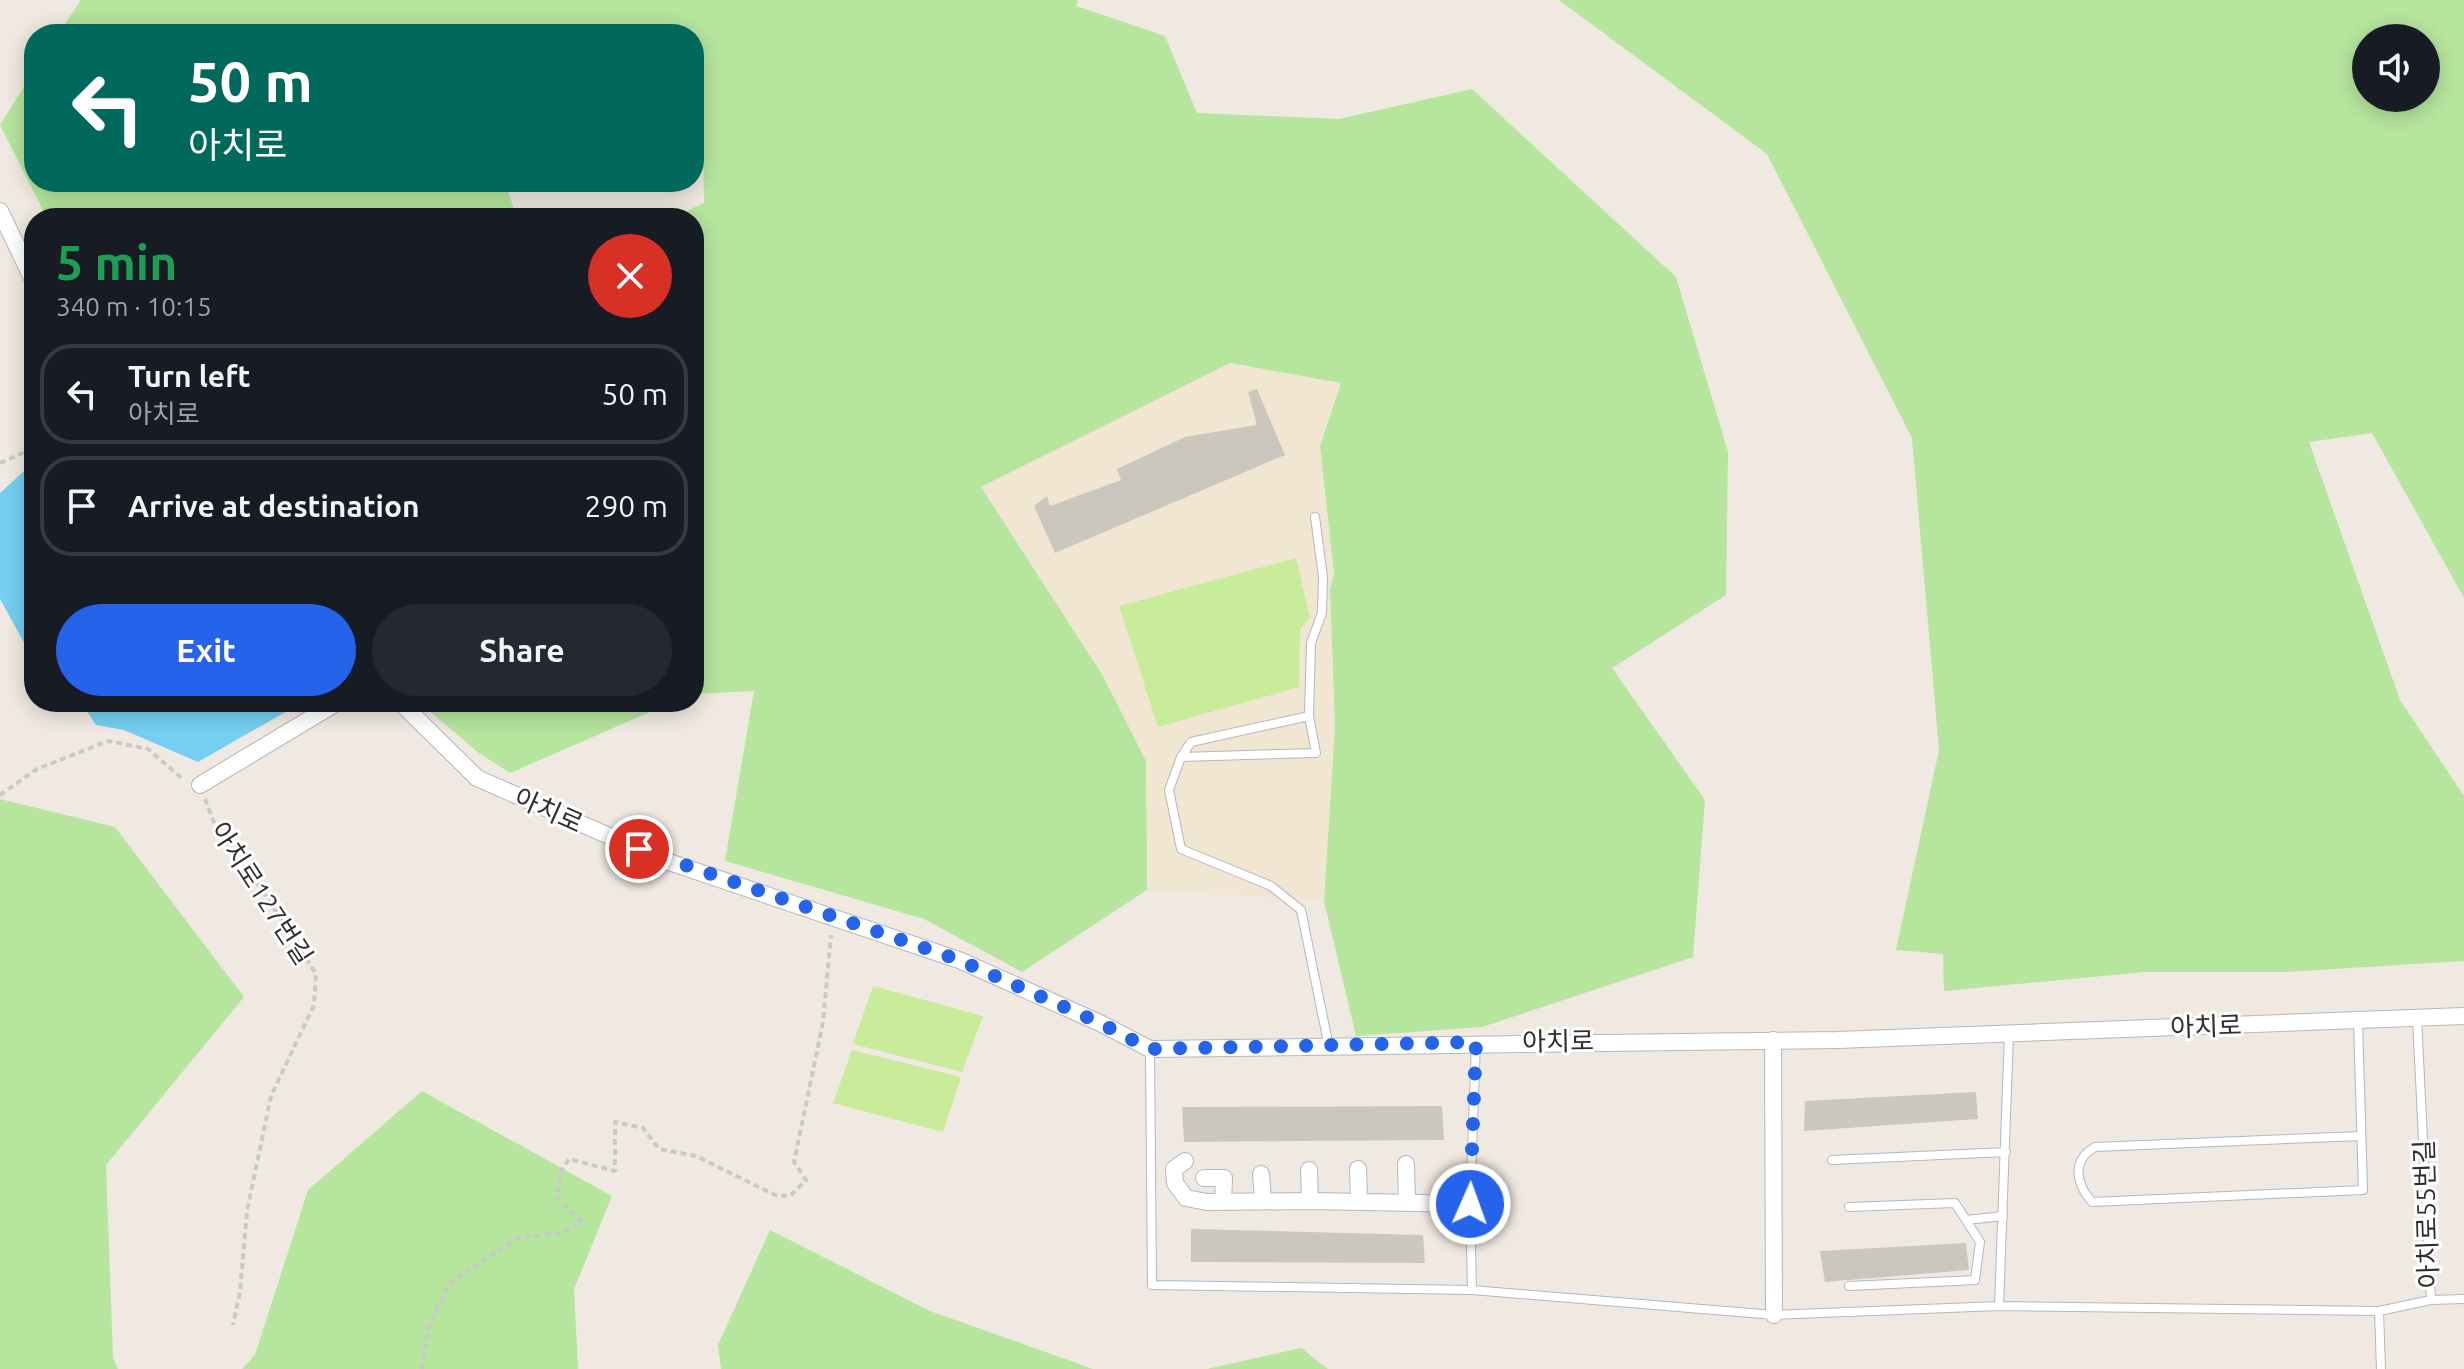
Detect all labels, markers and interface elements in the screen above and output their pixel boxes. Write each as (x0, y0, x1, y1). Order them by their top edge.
map controls (2352, 24, 2440, 112)
button: sound (2352, 24, 2440, 112)
text: 50 m (188, 50, 313, 113)
icon: left (56, 56, 160, 160)
text: 아치로 (188, 124, 287, 165)
button: close (588, 234, 672, 318)
text: 5 min (56, 235, 177, 289)
text: 340 m · 10:15 (56, 292, 212, 321)
text: Turn left (128, 359, 250, 393)
icon: left (60, 372, 104, 416)
text: 50 m (601, 377, 668, 411)
text: 아치로 (128, 399, 200, 428)
icon: arrive (60, 484, 104, 528)
text: Arrive at destination (128, 489, 420, 523)
text: 290 m (584, 489, 668, 523)
button: Exit (56, 604, 356, 696)
button: Share (372, 604, 672, 696)
street label: 아치로 (510, 782, 588, 838)
pin (605, 815, 673, 883)
street label: 아치로127번길 (205, 817, 319, 969)
icon: arrive (617, 827, 661, 871)
street label: 아치로 (2170, 1010, 2242, 1042)
street label: 아치로 (1522, 1026, 1594, 1056)
street label: 아치로55번길 (2409, 1139, 2443, 1289)
position arrow (1428, 1162, 1512, 1246)

